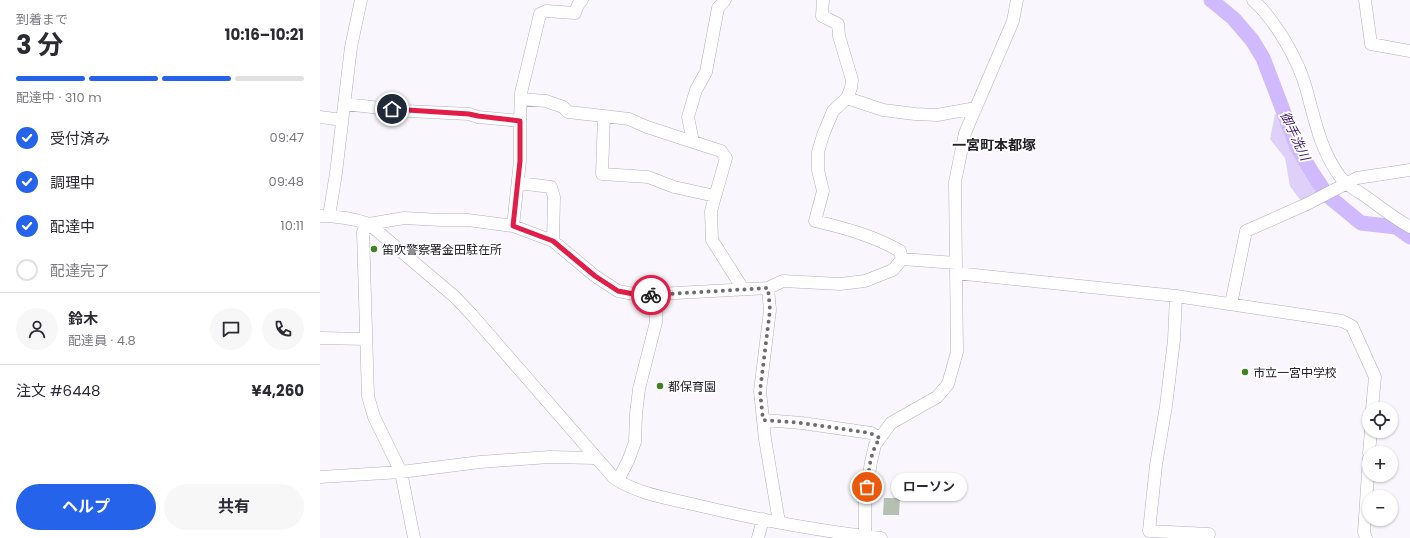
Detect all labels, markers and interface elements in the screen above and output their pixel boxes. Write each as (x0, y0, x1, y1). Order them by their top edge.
text: 到着まで (16, 10, 68, 29)
text: 10:16–10:21 (225, 24, 304, 45)
text: 3 分 (16, 27, 63, 63)
text: 配達中 · 310 m (16, 88, 102, 107)
pin (375, 92, 409, 126)
icon: home (381, 98, 403, 120)
water label: 御手洗川 (1275, 108, 1315, 165)
icon: check (16, 127, 38, 149)
text: 受付済み (50, 128, 110, 149)
text: 09:47 (270, 128, 304, 147)
district label: 一宮町本都塚 (952, 135, 1036, 155)
icon: check (16, 171, 38, 193)
text: 調理中 (50, 172, 95, 193)
text: 09:48 (268, 172, 304, 191)
icon: check (16, 215, 38, 237)
text: 配達中 (50, 216, 95, 237)
text: 10:11 (281, 216, 304, 235)
place label: 笛吹警察署金田駐在所 (382, 241, 502, 258)
marker: 笛吹警察署金田駐在所 (369, 244, 379, 254)
text: 配達完了 (50, 260, 110, 281)
courier (631, 275, 671, 315)
icon: bike (640, 284, 662, 306)
button: person (16, 308, 58, 350)
text: 鈴木 (68, 308, 98, 329)
button: chat (210, 308, 252, 350)
button: phone (262, 308, 304, 350)
text: 配達員 · 4.8 (68, 331, 136, 350)
place label: 市立一宮中学校 (1253, 364, 1337, 381)
marker: 市立一宮中学校 (1240, 367, 1250, 377)
place label: 都保育園 (668, 378, 716, 395)
text: 注文 #6448 (16, 380, 100, 401)
text: ¥4,260 (252, 380, 304, 401)
marker: 都保育園 (655, 381, 665, 391)
map controls (1362, 402, 1398, 526)
button: locate (1362, 402, 1398, 438)
button: + (1362, 446, 1398, 482)
pin (850, 470, 884, 504)
callout: ローソン (891, 473, 967, 501)
icon: bag (856, 476, 878, 498)
text: ローソン (903, 477, 955, 496)
button: ヘルプ (16, 484, 156, 530)
button: 共有 (164, 484, 304, 530)
button: − (1362, 490, 1398, 526)

